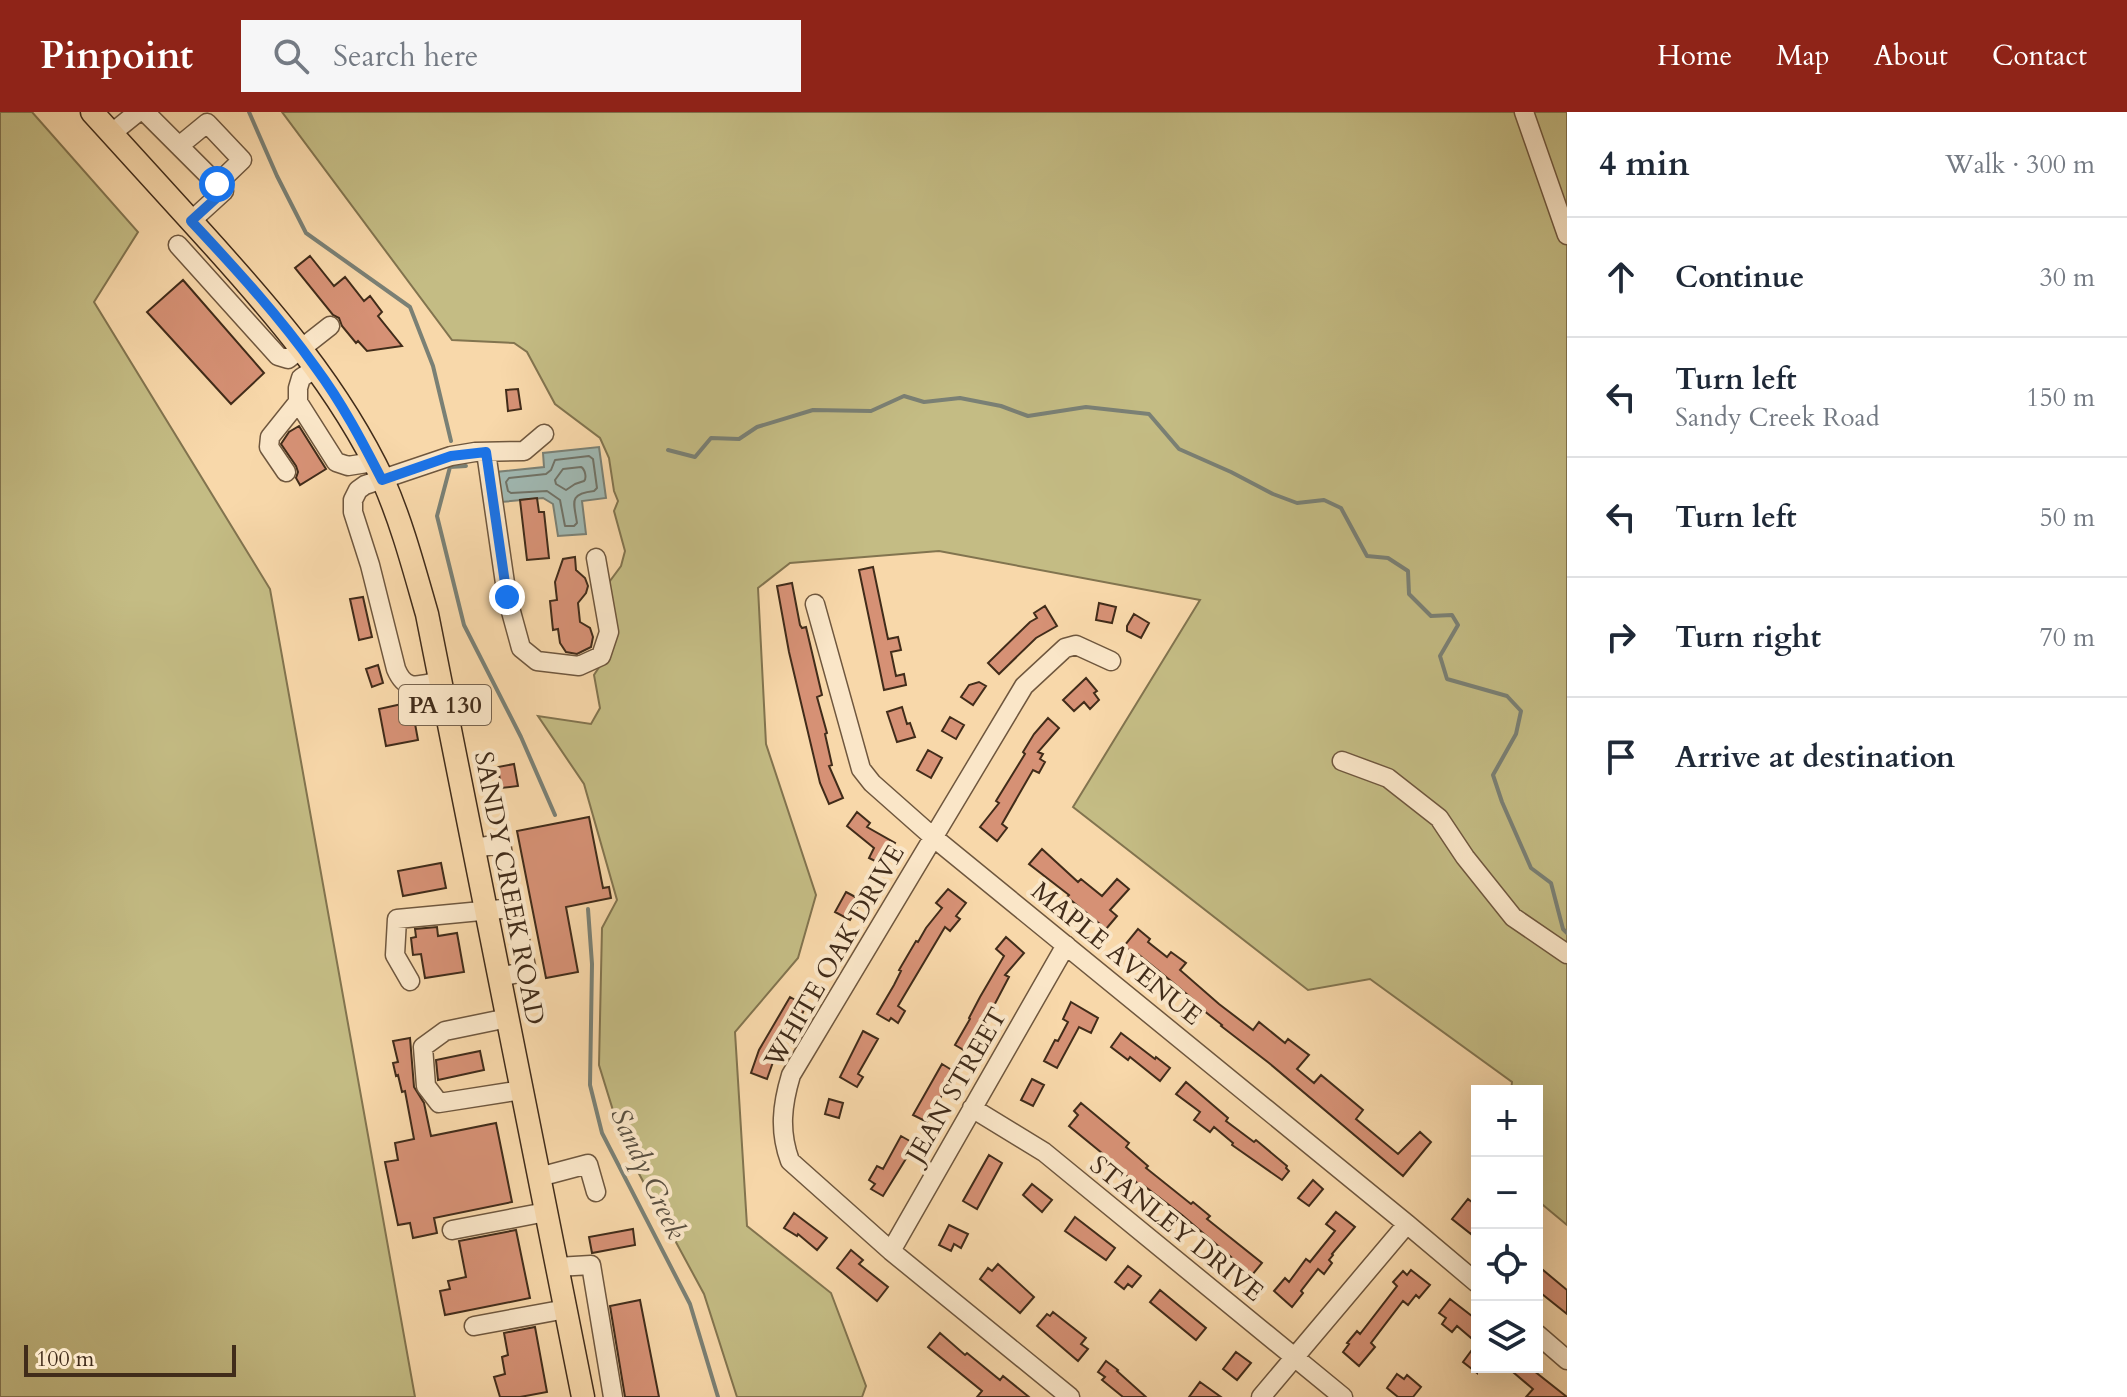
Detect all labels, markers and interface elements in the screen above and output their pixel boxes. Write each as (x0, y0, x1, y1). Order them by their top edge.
search box (241, 20, 801, 92)
text: Pinpoint (40, 30, 193, 82)
icon: search (269, 34, 313, 78)
text: Search here (333, 36, 478, 77)
text: Home (1657, 37, 1732, 75)
text: Map (1776, 37, 1830, 75)
text: About (1874, 37, 1948, 75)
text: Contact (1992, 37, 2087, 75)
text: 4 min (1599, 141, 1690, 187)
text: Walk · 300 m (1945, 147, 2095, 182)
route start (199, 166, 235, 202)
icon: ahead (1599, 255, 1643, 299)
text: Continue (1675, 257, 1804, 298)
text: 30 m (2039, 260, 2095, 295)
text: Turn left (1675, 359, 1797, 400)
icon: left (1599, 375, 1643, 419)
text: 150 m (2026, 380, 2095, 415)
text: Sandy Creek Road (1675, 400, 1880, 435)
icon: left (1599, 495, 1643, 539)
text: Turn left (1675, 497, 1797, 538)
text: 50 m (2039, 500, 2095, 535)
route end (489, 579, 525, 615)
icon: right (1599, 615, 1643, 659)
text: Turn right (1675, 617, 1821, 658)
text: 70 m (2039, 620, 2095, 655)
road number: PA 130 (399, 685, 491, 725)
icon: arrive (1599, 735, 1643, 779)
text: Arrive at destination (1675, 737, 1955, 778)
street label: SANDY CREEK ROAD (466, 748, 553, 1028)
street label: WHITE OAK DRIVE (756, 838, 913, 1075)
street label: MAPLE AVENUE (1024, 874, 1209, 1033)
street label: JEAN STREET (896, 1001, 1015, 1173)
map controls (1471, 1085, 1543, 1373)
button: + (1471, 1085, 1543, 1157)
water label: Sandy Creek (601, 1101, 695, 1246)
street label: STANLEY DRIVE (1082, 1147, 1271, 1309)
button: − (1471, 1157, 1543, 1229)
button: locate (1471, 1229, 1543, 1301)
button: layers (1471, 1301, 1543, 1373)
scale bar (24, 1341, 236, 1377)
text: 100 m (36, 1344, 94, 1374)

